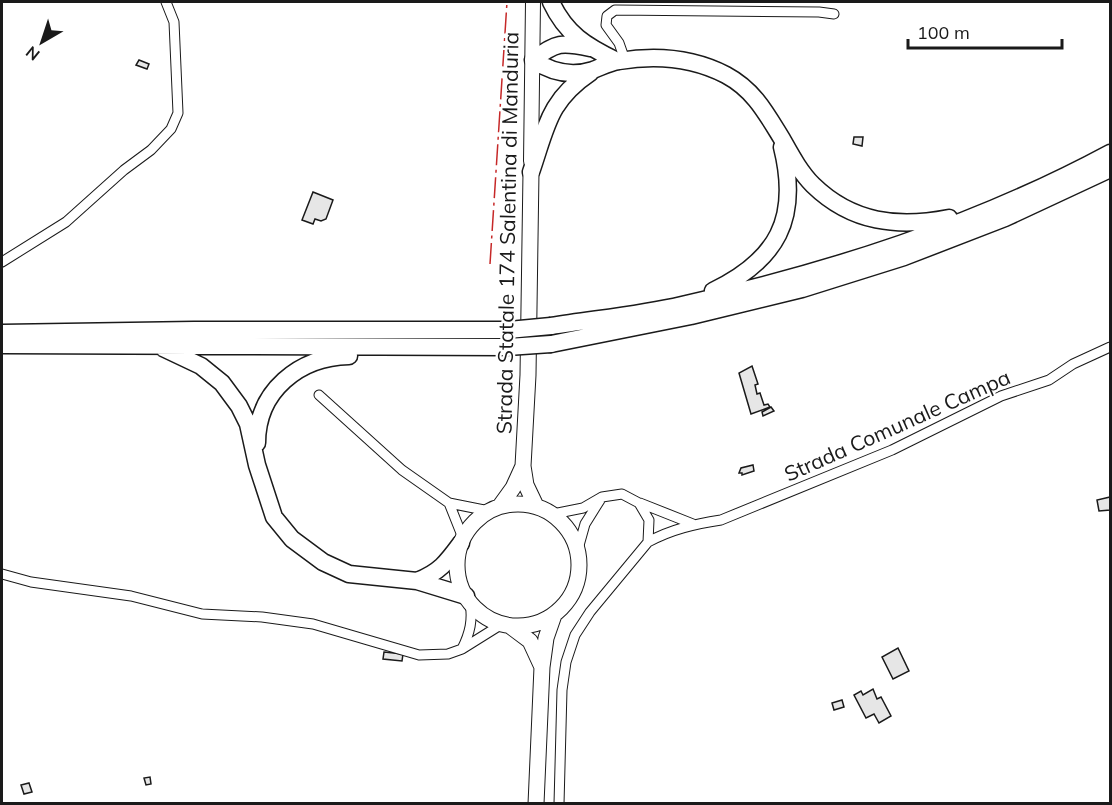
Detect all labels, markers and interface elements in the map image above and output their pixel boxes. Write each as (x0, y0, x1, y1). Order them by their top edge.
north arrow (12, 12, 72, 72)
scale bar (908, 12, 1062, 50)
text: 100 m (917, 21, 970, 44)
street label: Strada Statale 174 Salentina di Manduria (490, 32, 524, 434)
text: N (22, 42, 44, 65)
street label: Strada Comunale Campa (780, 363, 1014, 487)

